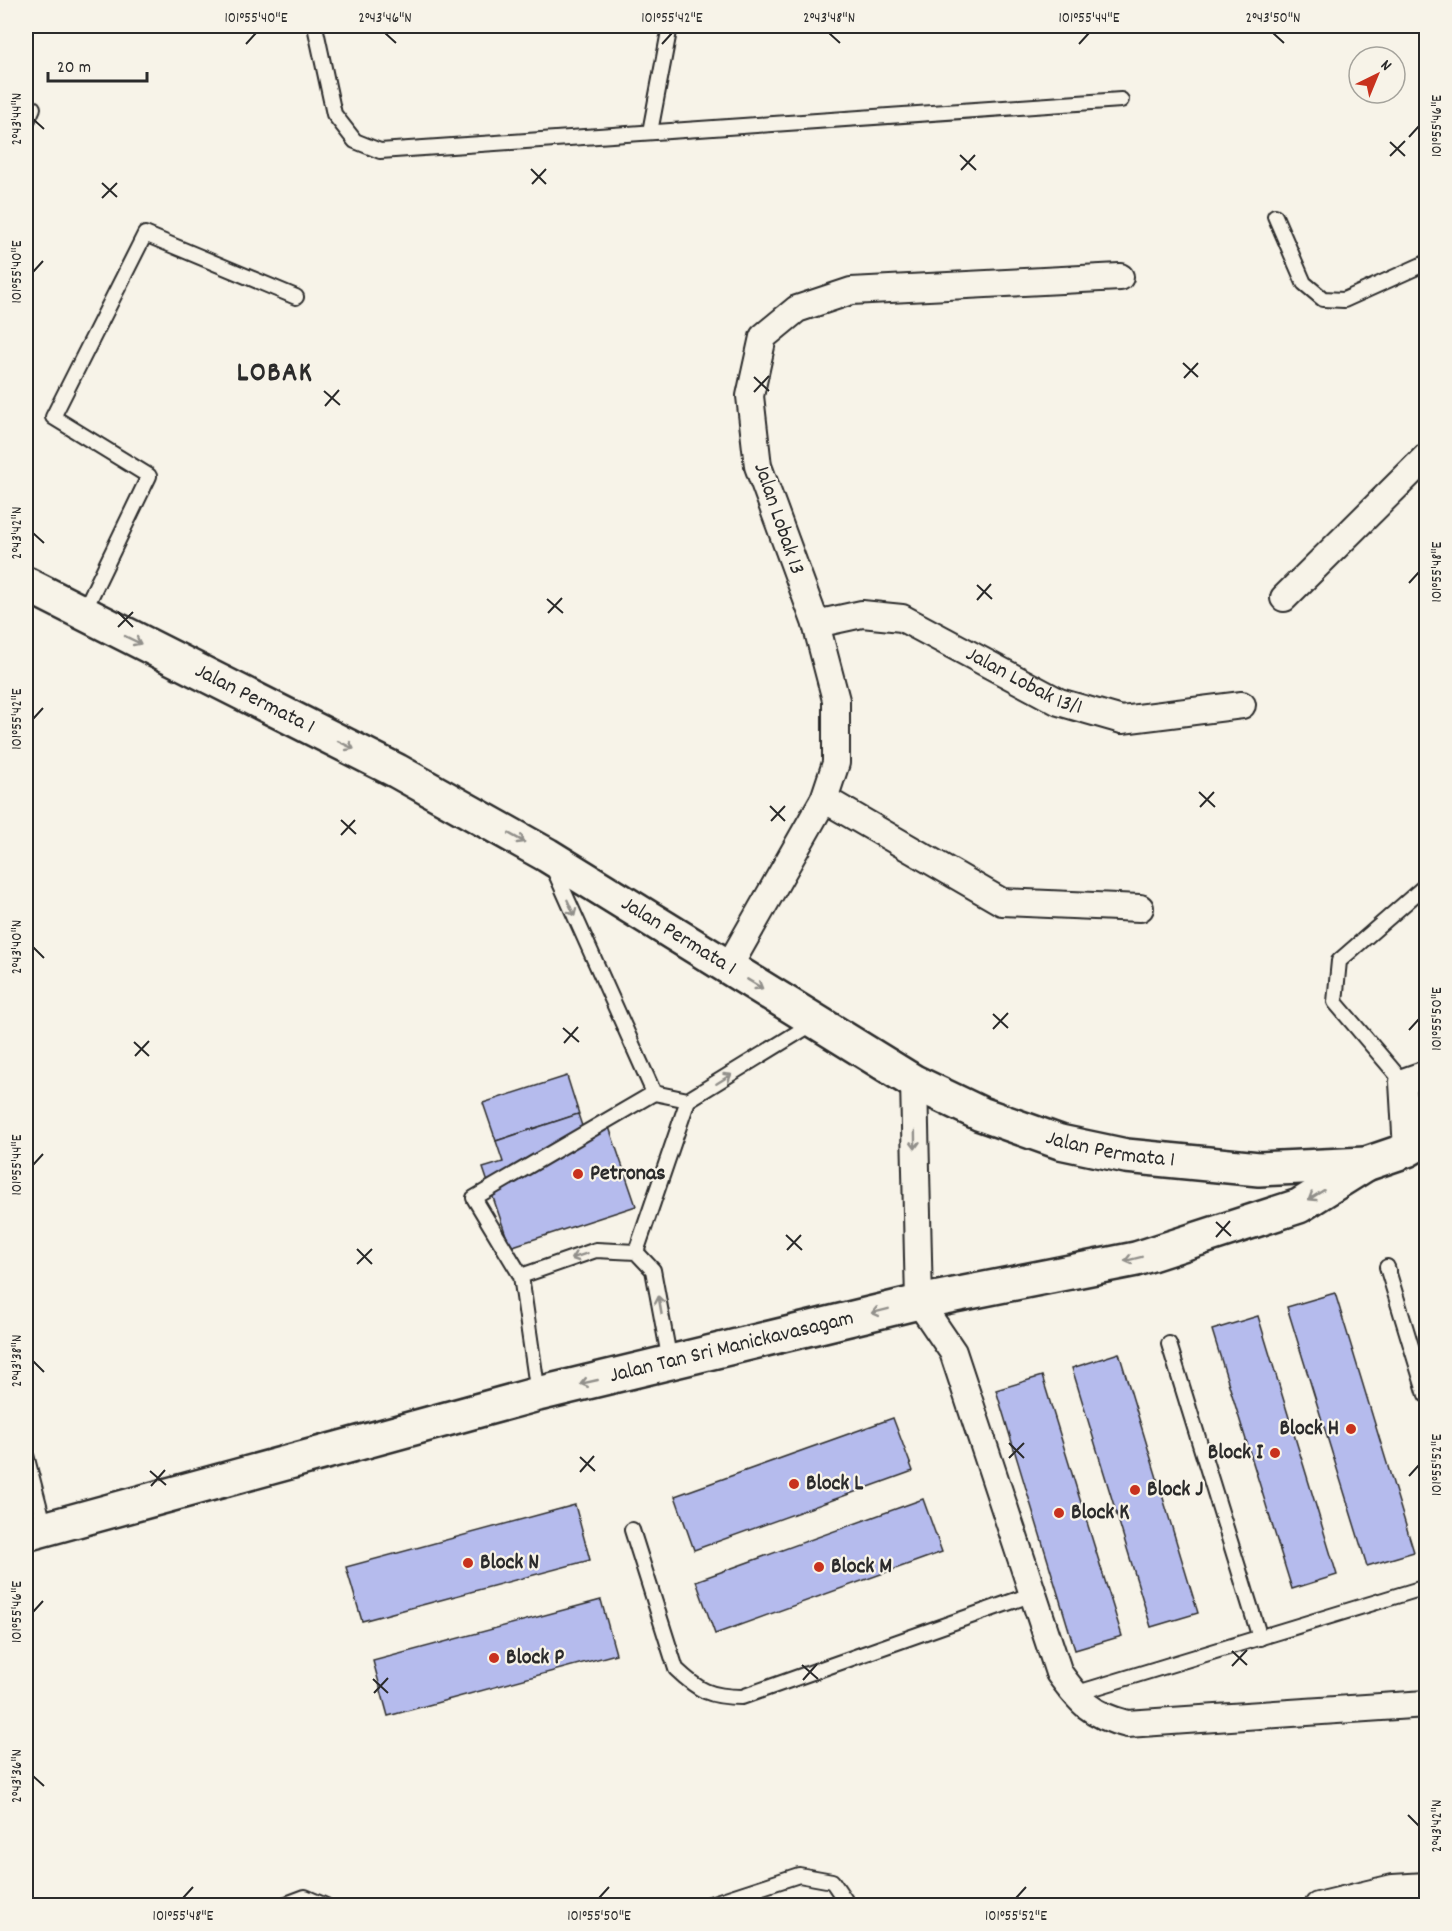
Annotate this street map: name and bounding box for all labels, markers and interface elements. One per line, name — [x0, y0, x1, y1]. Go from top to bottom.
text: 101°55'40"E — [225, 8, 288, 30]
text: 2°43'46"N — [358, 8, 412, 30]
text: 101°55'42"E — [641, 8, 703, 30]
text: 2°43'48"N — [803, 8, 855, 30]
text: 101°55'44"E — [1058, 8, 1120, 30]
text: 2°43'50"N — [1245, 8, 1301, 30]
scale bar — [48, 45, 147, 83]
north arrow — [1347, 45, 1407, 105]
text: N — [1375, 55, 1396, 77]
text: 20 m — [57, 56, 91, 81]
text: 2°43'44"N — [7, 93, 29, 145]
text: 101°55'46"E — [1427, 95, 1449, 157]
text: 101°55'40"E — [7, 240, 29, 303]
district label: LOBAK — [237, 355, 313, 395]
street label: Jalan Lobak 13 — [744, 459, 812, 579]
text: 2°43'42"N — [7, 507, 29, 559]
text: 101°55'48"E — [1427, 541, 1449, 602]
one-way arrow — [124, 635, 142, 647]
street label: Jalan Lobak 13/1 — [960, 639, 1086, 723]
street label: Jalan Permata 1 — [189, 656, 320, 742]
text: 101°55'42"E — [7, 688, 29, 750]
one-way arrow — [336, 740, 354, 752]
one-way arrow — [508, 832, 525, 844]
street label: Jalan Permata 1 — [615, 889, 742, 984]
one-way arrow — [566, 899, 578, 917]
text: 2°43'40"N — [7, 920, 29, 974]
one-way arrow — [746, 979, 763, 991]
text: 101°55'50"E — [1427, 987, 1449, 1051]
one-way arrow — [715, 1072, 732, 1084]
street label: Jalan Permata 1 — [1041, 1123, 1176, 1176]
one-way arrow — [910, 1130, 921, 1150]
text: 101°55'44"E — [7, 1134, 29, 1196]
place label: Petronas — [590, 1159, 665, 1190]
marker: Petronas — [571, 1167, 585, 1181]
one-way arrow — [1308, 1190, 1325, 1202]
one-way arrow — [570, 1252, 589, 1263]
one-way arrow — [1124, 1254, 1143, 1266]
one-way arrow — [654, 1296, 665, 1315]
street label: Jalan Tan Sri Manickavasagam — [606, 1303, 857, 1392]
one-way arrow — [871, 1306, 890, 1318]
text: 2°43'38"N — [7, 1335, 29, 1387]
one-way arrow — [579, 1377, 599, 1388]
place label: Block H — [1279, 1414, 1339, 1445]
marker: Block H — [1344, 1422, 1358, 1436]
text: 101°55'52"E — [1427, 1434, 1449, 1496]
place label: Block I — [1208, 1438, 1263, 1469]
marker: Block I — [1268, 1446, 1282, 1460]
place label: Block L — [806, 1469, 864, 1500]
place label: Block J — [1147, 1475, 1203, 1506]
marker: Block L — [787, 1477, 801, 1491]
marker: Block J — [1128, 1483, 1142, 1497]
place label: Block K — [1071, 1498, 1130, 1529]
marker: Block K — [1052, 1506, 1066, 1520]
place label: Block N — [480, 1548, 539, 1579]
place label: Block M — [831, 1552, 892, 1583]
marker: Block N — [461, 1556, 475, 1570]
marker: Block M — [812, 1560, 826, 1574]
text: 101°55'46"E — [7, 1581, 29, 1643]
place label: Block P — [506, 1643, 564, 1674]
marker: Block P — [487, 1651, 501, 1665]
text: 2°43'36"N — [7, 1749, 29, 1803]
text: 2°43'42"N — [1427, 1800, 1449, 1852]
text: 101°55'48"E — [153, 1906, 214, 1928]
text: 101°55'50"E — [567, 1906, 631, 1928]
text: 101°55'52"E — [985, 1906, 1047, 1928]

